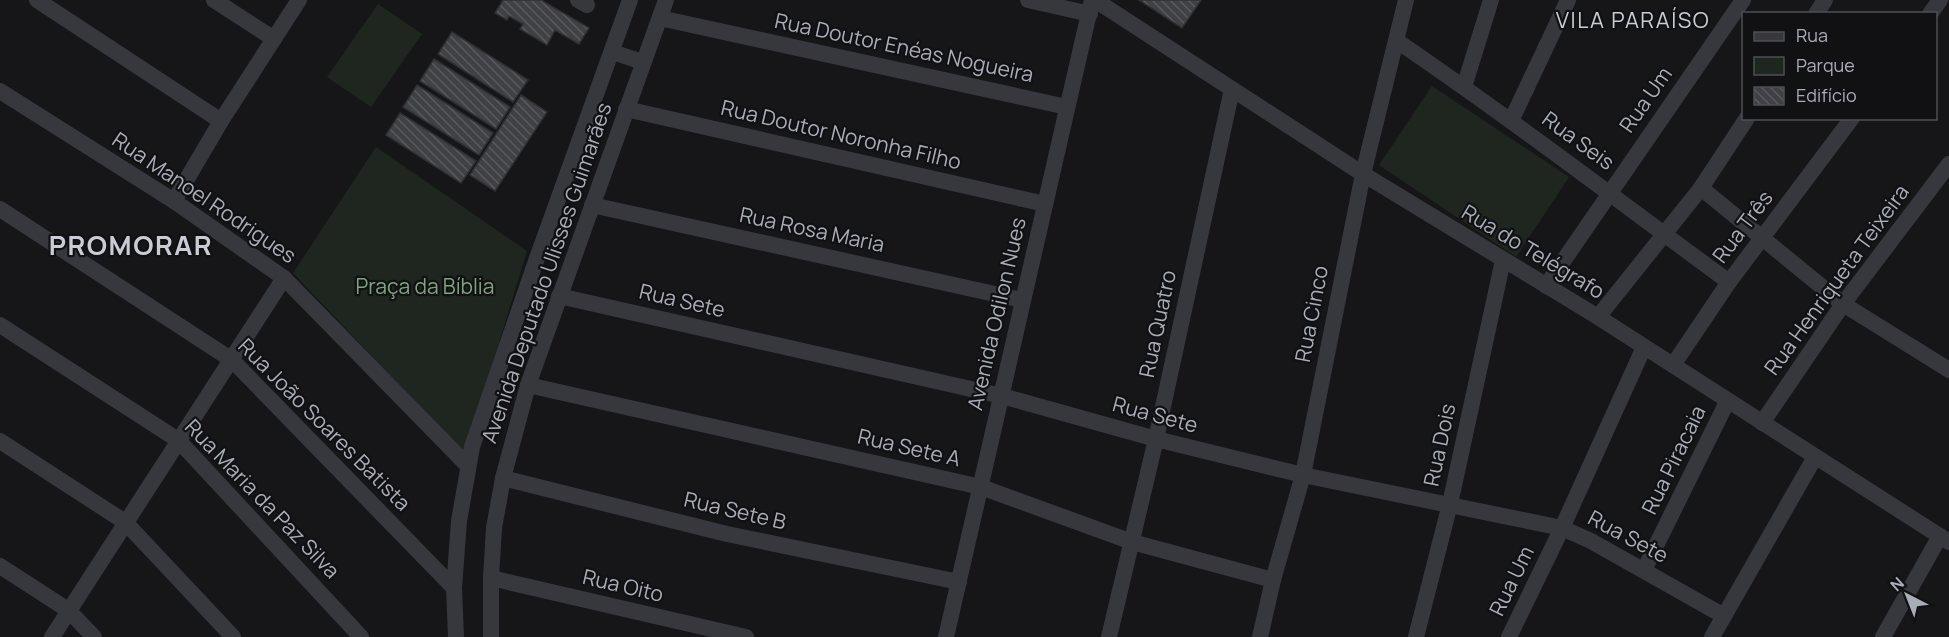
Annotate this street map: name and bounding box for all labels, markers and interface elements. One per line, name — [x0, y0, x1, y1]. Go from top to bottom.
district label: VILA PARAÍSO — [1556, 5, 1710, 35]
street label: Rua Doutor Enéas Nogueira — [772, 6, 1036, 88]
legend — [1742, 12, 1937, 120]
text: Rua — [1796, 23, 1828, 47]
text: Parque — [1796, 53, 1855, 77]
street label: Rua Um — [1612, 61, 1678, 138]
text: Edifício — [1796, 83, 1857, 107]
street label: Rua Doutor Noronha Filho — [719, 93, 964, 175]
street label: Avenida Deputado Ulisses Guimarães — [474, 99, 618, 447]
street label: Rua Seis — [1537, 105, 1620, 176]
street label: Rua Manoel Rodrigues — [107, 125, 302, 269]
street label: Rua Henriqueta Teixeira — [1758, 179, 1915, 380]
street label: Rua Três — [1706, 184, 1779, 268]
street label: Rua do Telégrafo — [1457, 198, 1610, 305]
street label: Rua Rosa Maria — [737, 200, 887, 258]
street label: Avenida Odilon Nues — [960, 215, 1032, 413]
district label: PROMORAR — [49, 226, 213, 263]
street label: Rua Cinco — [1288, 263, 1334, 364]
street label: Rua Quatro — [1132, 268, 1182, 380]
park label: Praça da Bíblia — [356, 272, 494, 300]
street label: Rua Sete — [637, 277, 728, 323]
street label: Rua João Soares Batista — [232, 332, 417, 517]
street label: Rua Sete — [1110, 389, 1201, 439]
street label: Rua Piracaia — [1635, 400, 1712, 519]
street label: Rua Dois — [1417, 401, 1461, 489]
street label: Rua Maria da Paz Silva — [179, 413, 346, 584]
street label: Rua Sete A — [855, 422, 963, 472]
street label: Rua Sete B — [681, 485, 789, 535]
street label: Rua Sete — [1583, 503, 1673, 569]
street label: Rua Um — [1482, 541, 1540, 620]
street label: Rua Oito — [580, 562, 666, 608]
north arrow — [1877, 565, 1937, 625]
text: N — [1885, 572, 1909, 596]

